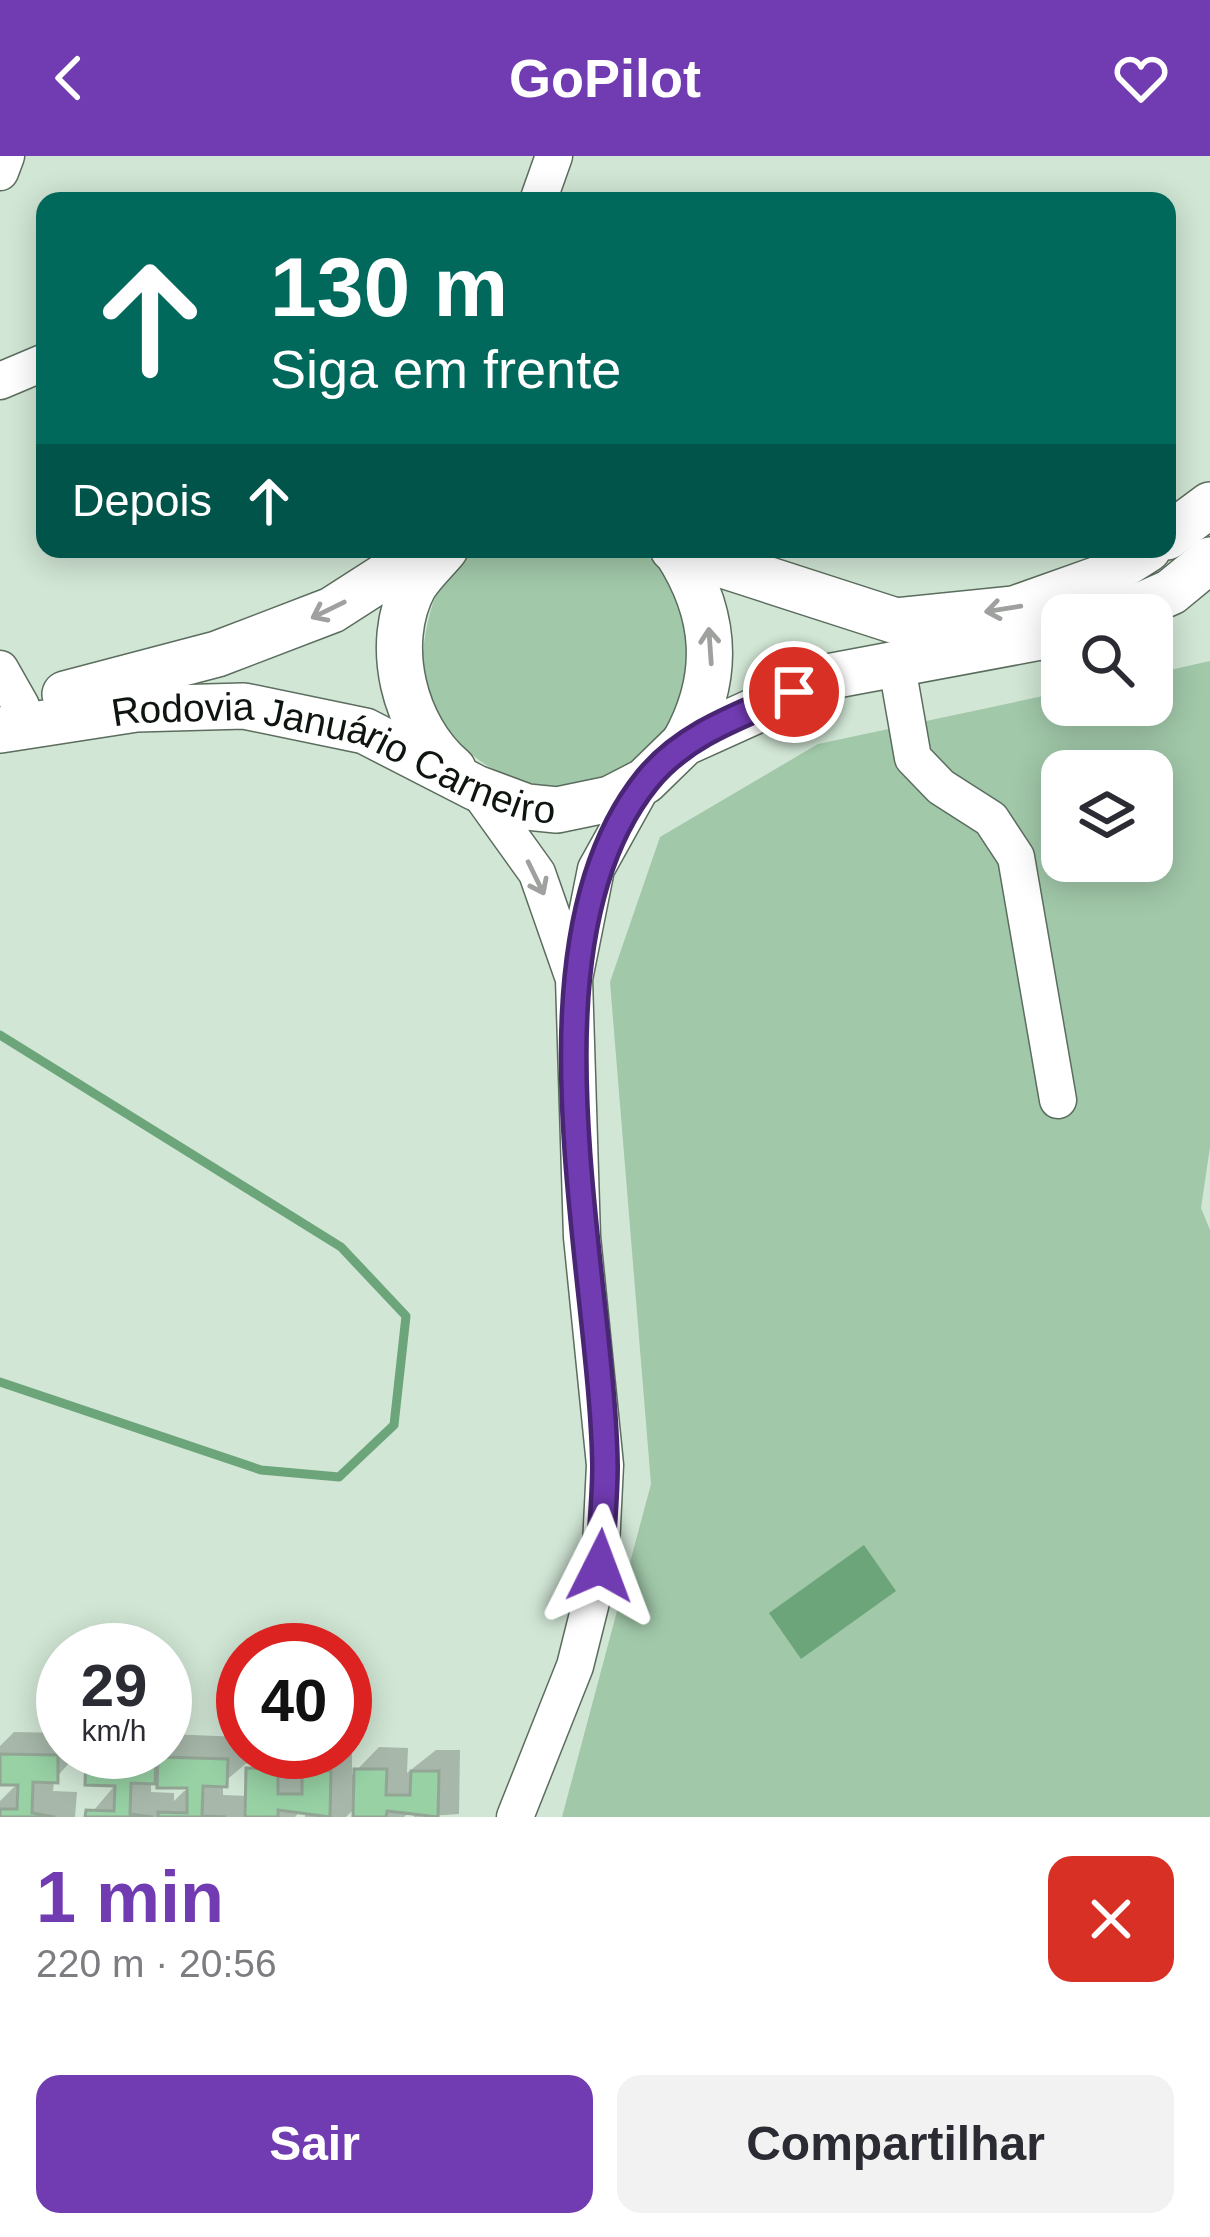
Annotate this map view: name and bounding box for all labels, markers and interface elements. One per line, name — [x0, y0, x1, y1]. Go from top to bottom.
icon: back — [36, 45, 102, 111]
icon: heart — [1108, 45, 1174, 111]
text: GoPilot — [509, 48, 701, 108]
icon: ahead — [72, 240, 228, 396]
text: 130 m — [270, 240, 508, 334]
text: Siga em frente — [270, 339, 621, 399]
icon: ahead — [236, 468, 302, 534]
text: Depois — [72, 475, 212, 526]
map controls — [1041, 594, 1173, 882]
button: search — [1041, 594, 1173, 726]
one-way arrow — [984, 598, 1023, 621]
one-way arrow — [310, 600, 346, 622]
one-way arrow — [698, 627, 721, 666]
pin — [743, 641, 845, 743]
icon: arrive — [761, 659, 827, 725]
street label: Rodovia Januário Carneiro — [108, 685, 558, 832]
button: layers — [1041, 750, 1173, 882]
one-way arrow — [526, 859, 548, 895]
position arrow — [537, 1503, 663, 1629]
speed limit sign: 40 — [216, 1623, 372, 1779]
text: 29 — [81, 1652, 147, 1719]
text: km/h — [81, 1714, 147, 1747]
button: close — [1048, 1856, 1174, 1982]
text: 1 min — [36, 1857, 224, 1937]
text: 220 m · 20:56 — [36, 1942, 277, 1985]
button: Sair — [36, 2075, 593, 2213]
button: Compartilhar — [617, 2075, 1174, 2213]

